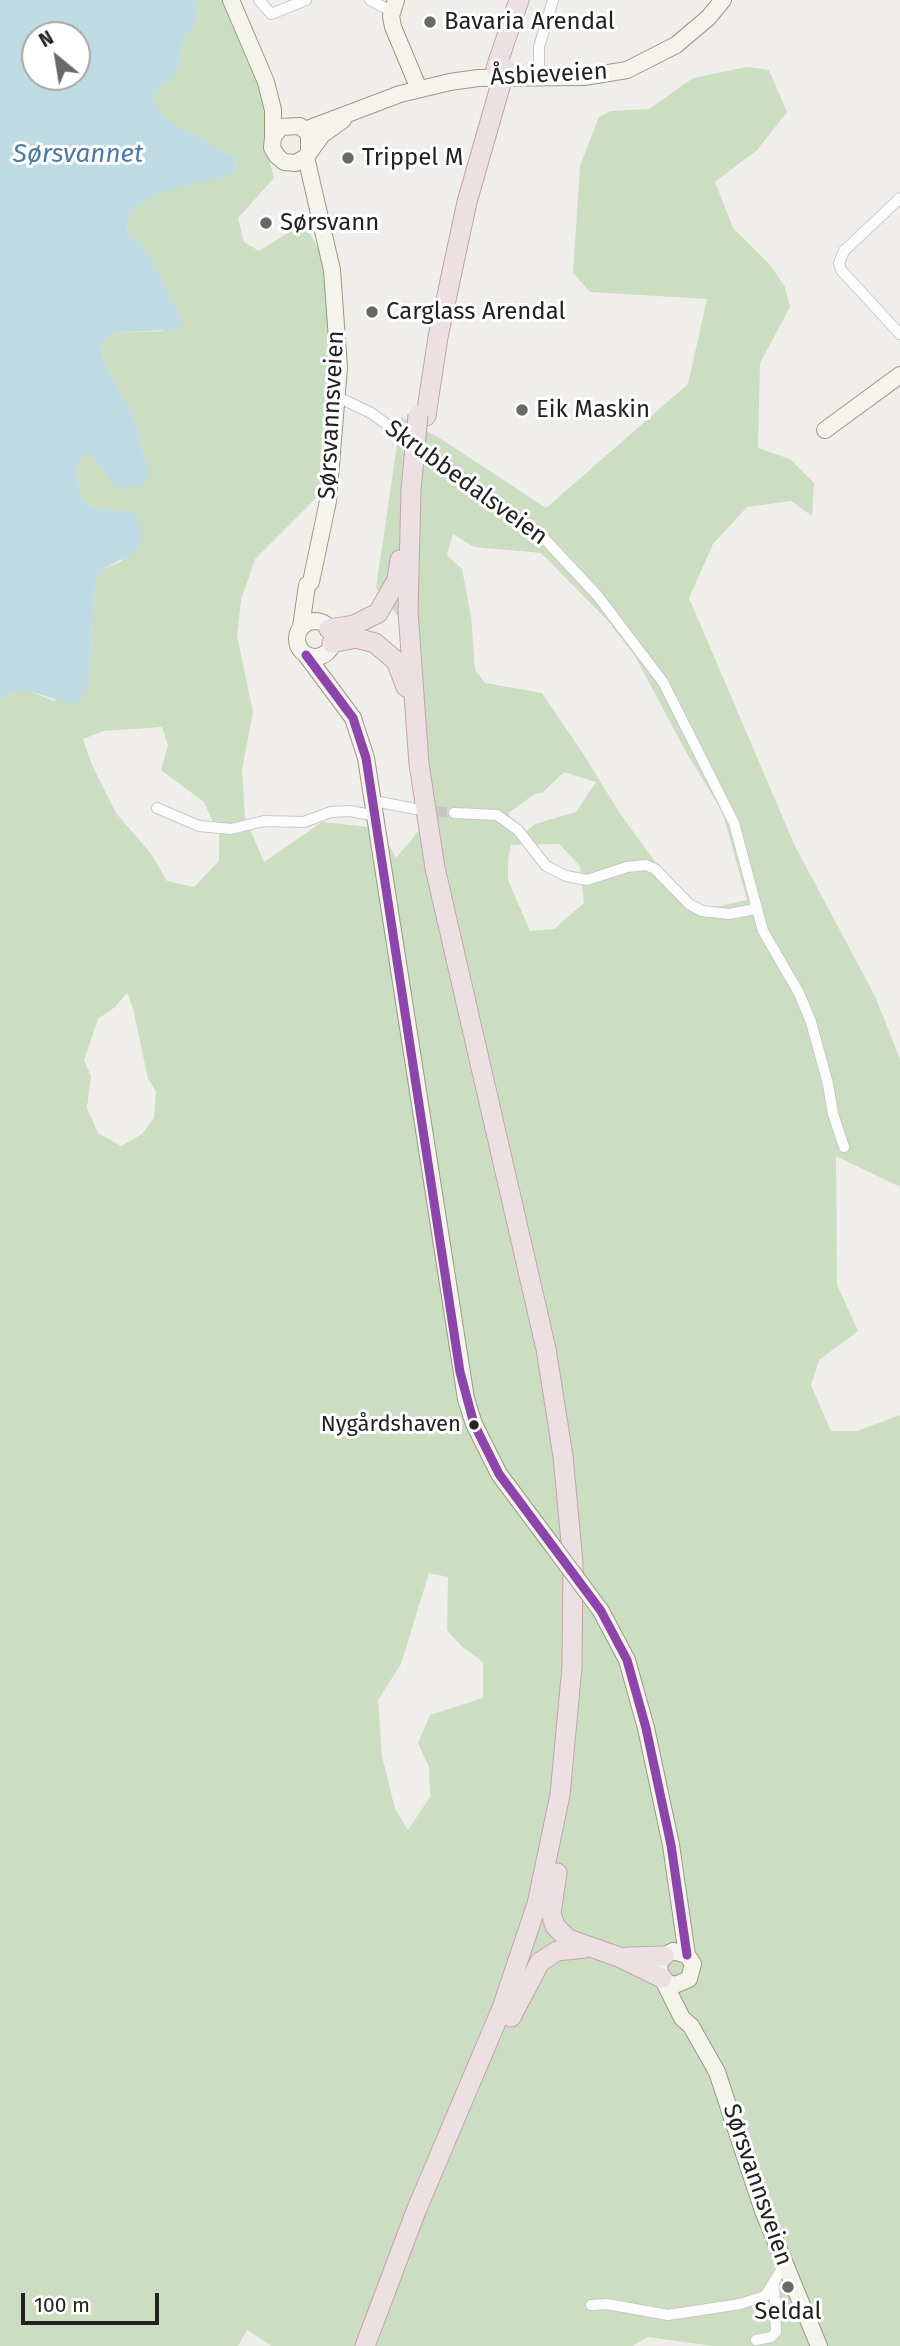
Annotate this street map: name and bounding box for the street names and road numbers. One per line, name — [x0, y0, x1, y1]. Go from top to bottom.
street label: Åsbieveien — [489, 58, 609, 92]
street label: Sørsvannsveien — [313, 330, 351, 500]
street label: Skrubbedalsveien — [379, 414, 553, 552]
street label: Sørsvannsveien — [716, 2100, 798, 2270]

